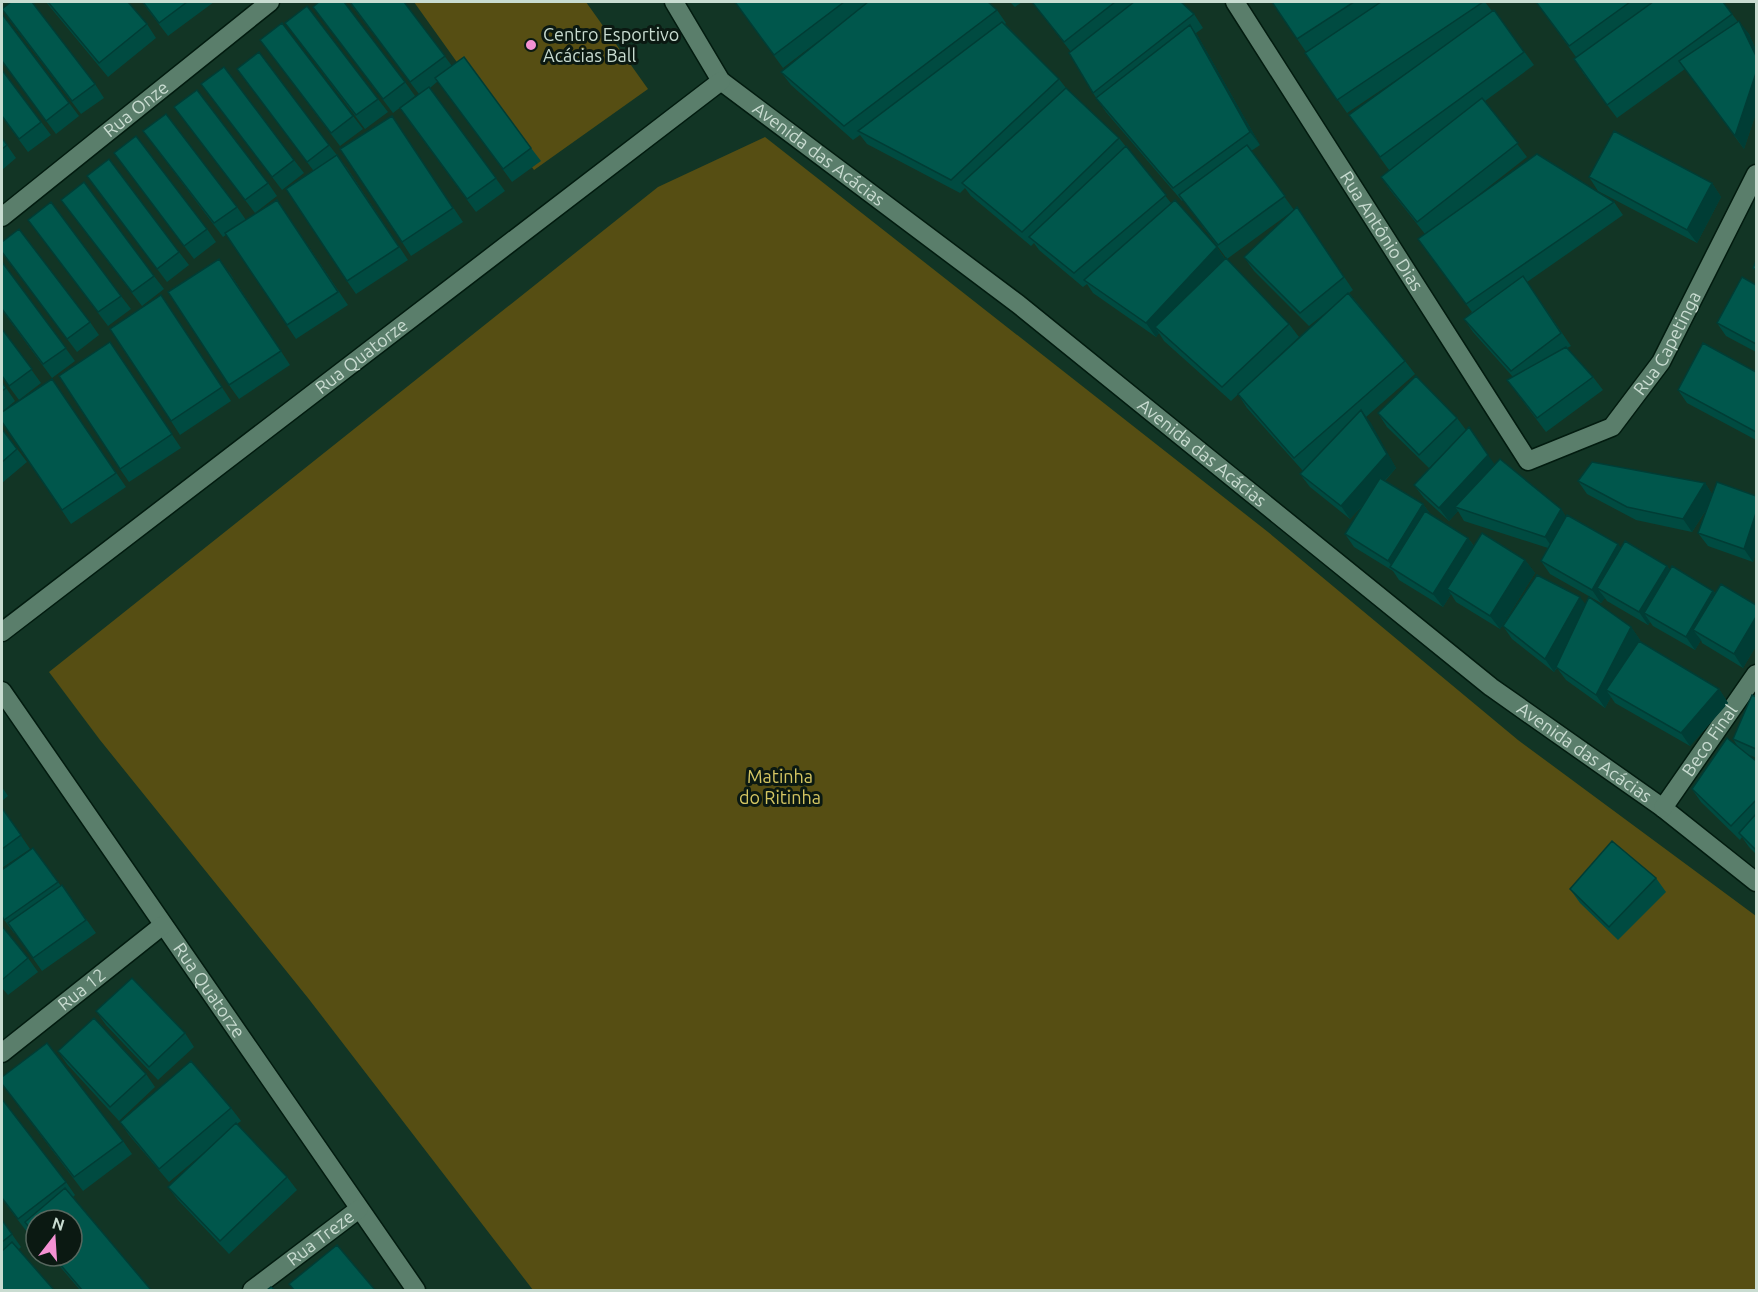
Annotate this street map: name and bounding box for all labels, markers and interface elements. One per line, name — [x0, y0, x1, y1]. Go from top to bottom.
place label: Centro Esportivo Acácias Ball — [543, 24, 679, 65]
marker: Centro Esportivo Acácias Ball — [524, 38, 538, 52]
street label: Rua Onze — [99, 77, 172, 141]
street label: Avenida das Acácias — [749, 98, 889, 210]
street label: Rua Antônio Dias — [1337, 167, 1428, 294]
street label: Rua Capetinga — [1629, 287, 1704, 399]
street label: Rua Quatorze — [311, 314, 411, 397]
street label: Avenida das Acácias — [1134, 394, 1271, 510]
street label: Avenida das Acácias — [1514, 698, 1656, 806]
street label: Beco Final — [1677, 700, 1741, 780]
park label: Matinha do Ritinha — [739, 766, 821, 807]
street label: Rua Quatorze — [170, 939, 250, 1041]
street label: Rua 12 — [53, 964, 109, 1014]
street label: Rua Treze — [282, 1205, 358, 1269]
north arrow — [24, 1208, 84, 1268]
text: N — [50, 1213, 67, 1234]

